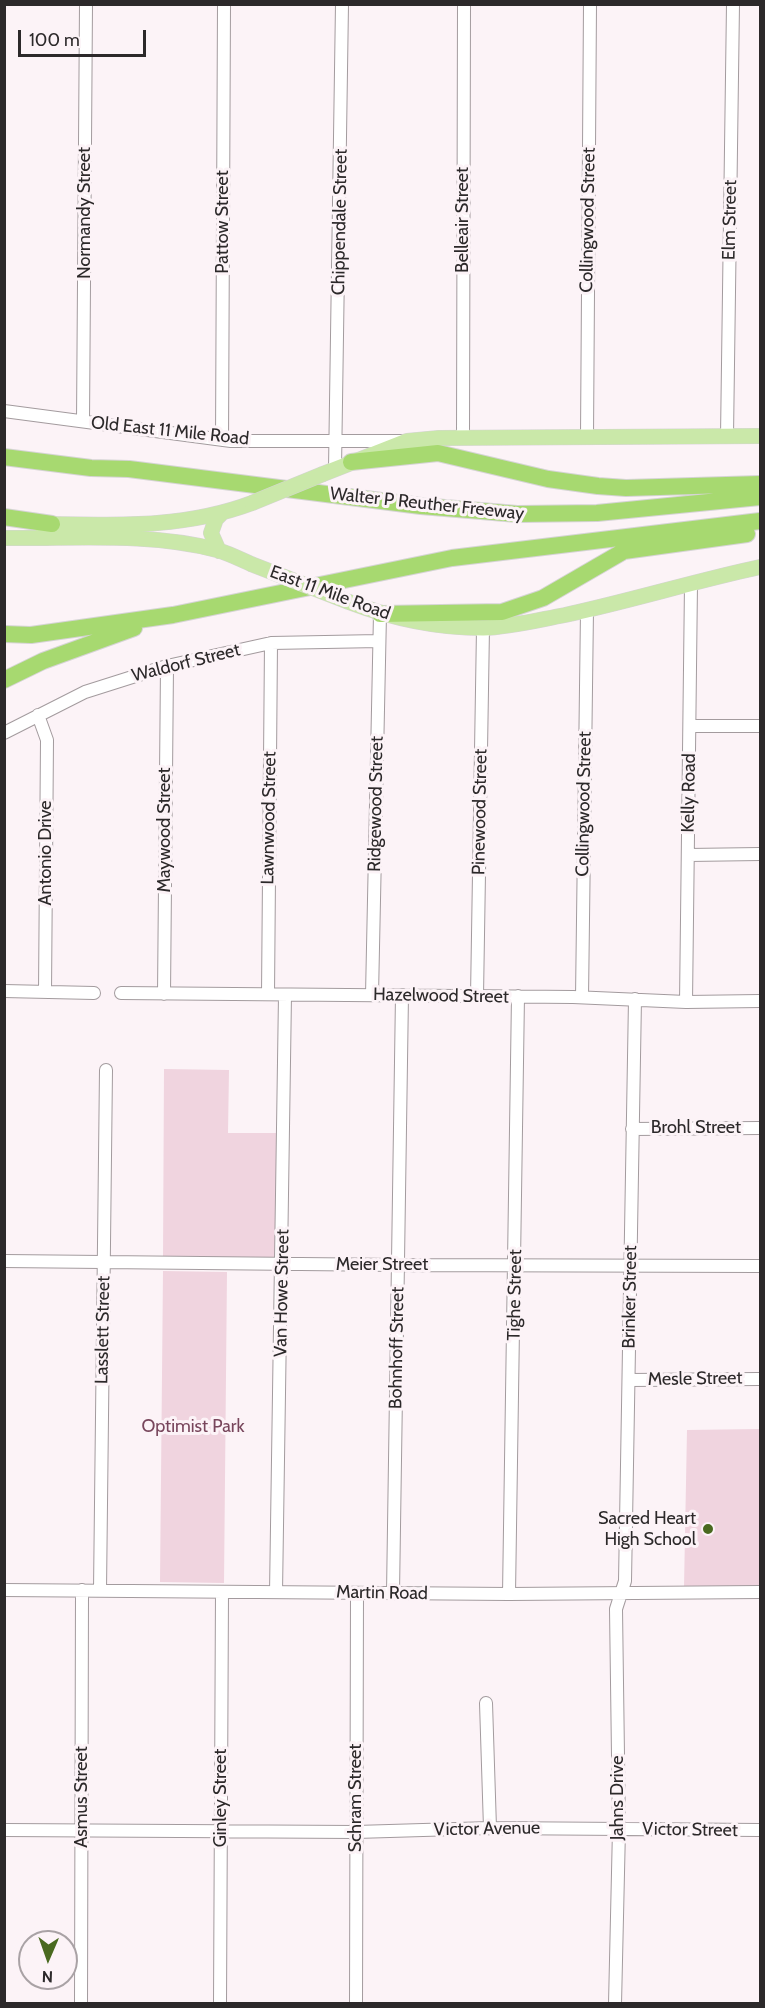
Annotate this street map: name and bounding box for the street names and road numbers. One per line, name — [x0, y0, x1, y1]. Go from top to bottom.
street label: Normandy Street — [74, 147, 96, 279]
street label: Collingwood Street — [576, 147, 600, 293]
street label: Chippendale Street — [328, 149, 352, 295]
street label: Belleair Street — [452, 167, 474, 273]
street label: Pattow Street — [212, 170, 234, 274]
street label: Elm Street — [719, 180, 741, 260]
street label: Old East 11 Mile Road — [90, 412, 250, 450]
street label: Walter P Reuther Freeway — [329, 483, 525, 525]
street label: East 11 Mile Road — [267, 561, 393, 625]
street label: Waldorf Street — [130, 639, 242, 687]
street label: Collingwood Street — [572, 731, 596, 877]
street label: Ridgewood Street — [364, 736, 388, 872]
street label: Pinewood Street — [468, 749, 492, 875]
street label: Lawnwood Street — [257, 751, 281, 885]
street label: Kelly Road — [678, 753, 700, 833]
street label: Maywood Street — [154, 768, 176, 892]
street label: Antonio Drive — [35, 800, 57, 906]
street label: Hazelwood Street — [373, 984, 509, 1008]
street label: Brohl Street — [651, 1117, 741, 1139]
street label: Van Howe Street — [270, 1229, 294, 1357]
street label: Brinker Street — [618, 1245, 642, 1349]
street label: Tighe Street — [503, 1249, 527, 1341]
street label: Meier Street — [336, 1254, 428, 1276]
street label: Lasslett Street — [91, 1276, 115, 1384]
street label: Bohnhoff Street — [385, 1287, 409, 1409]
street label: Mesle Street — [647, 1367, 743, 1391]
street label: Martin Road — [336, 1581, 428, 1605]
street label: Schram Street — [345, 1744, 367, 1852]
street label: Asmus Street — [71, 1746, 93, 1848]
street label: Ginley Street — [210, 1749, 232, 1847]
street label: Jahns Drive — [607, 1756, 629, 1840]
street label: Victor Avenue — [434, 1817, 540, 1841]
street label: Victor Street — [642, 1818, 738, 1842]

